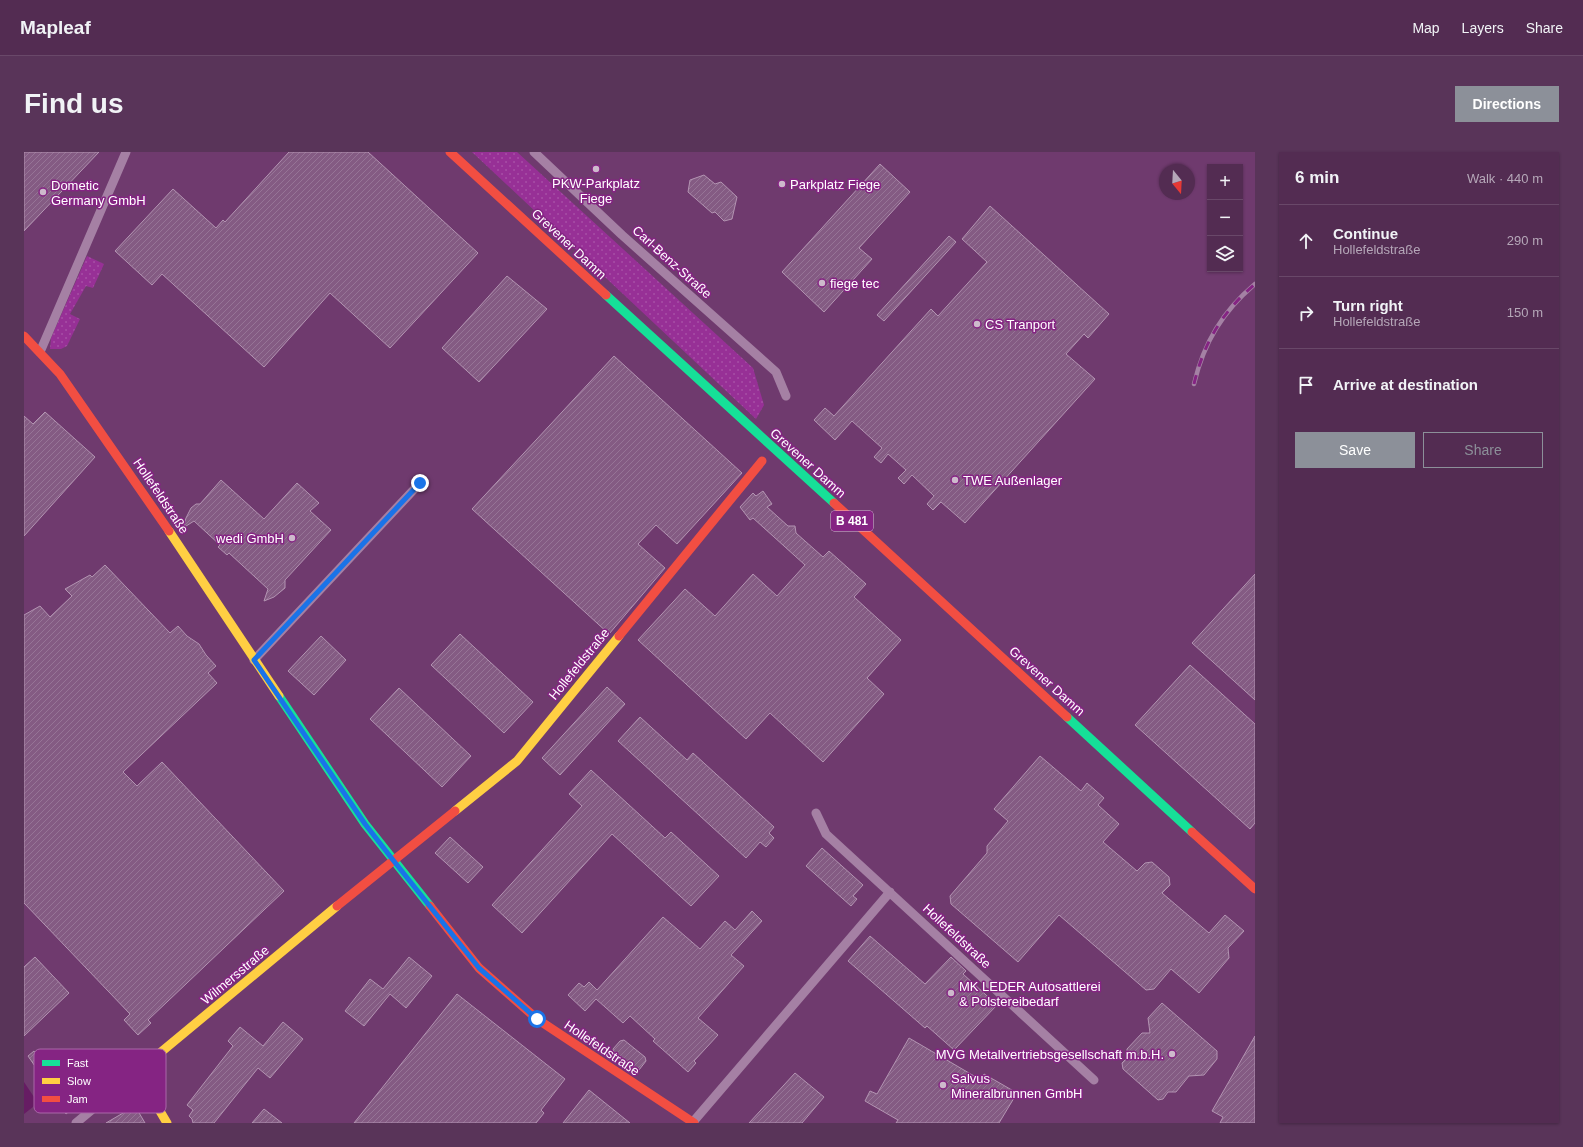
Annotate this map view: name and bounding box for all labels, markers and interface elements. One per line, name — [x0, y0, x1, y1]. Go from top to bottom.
text: Mapleaf — [20, 17, 91, 38]
text: Map — [1412, 20, 1440, 36]
text: Layers — [1462, 20, 1504, 36]
text: Share — [1526, 20, 1563, 36]
button: Directions — [1455, 86, 1559, 122]
text: Find us — [24, 88, 124, 119]
marker: PKW-Parkplatz Fiege — [591, 164, 601, 174]
north arrow — [1159, 164, 1195, 200]
map controls — [1207, 164, 1243, 272]
button: + — [1207, 164, 1243, 200]
text: 6 min — [1295, 168, 1339, 187]
text: Walk · 440 m — [1467, 171, 1543, 186]
place label: PKW-Parkplatz Fiege — [552, 176, 640, 206]
place label: Parkplatz Fiege — [790, 177, 880, 192]
place label: Dometic Germany GmbH — [51, 178, 146, 208]
marker: Parkplatz Fiege — [777, 179, 787, 189]
marker: Dometic Germany GmbH — [38, 187, 48, 197]
button: − — [1207, 200, 1243, 236]
street label: Grevener Damm — [529, 206, 609, 282]
street label: Carl-Benz-Straße — [629, 223, 715, 301]
text: Continue — [1333, 225, 1398, 242]
icon: ahead — [1295, 230, 1317, 252]
text: 290 m — [1507, 233, 1543, 248]
button: layers — [1207, 236, 1243, 272]
text: Hollefeldstraße — [1333, 242, 1420, 257]
place label: fiege tec — [830, 276, 880, 291]
marker: fiege tec — [817, 278, 827, 288]
text: Turn right — [1333, 297, 1403, 314]
icon: right — [1295, 302, 1317, 324]
text: 150 m — [1507, 305, 1543, 320]
text: Hollefeldstraße — [1333, 314, 1420, 329]
place label: CS Tranport — [985, 317, 1055, 332]
marker: CS Tranport — [972, 319, 982, 329]
icon: arrive — [1295, 374, 1317, 396]
text: Arrive at destination — [1333, 376, 1478, 393]
street label: Grevener Damm — [767, 425, 849, 501]
button: Save — [1295, 432, 1415, 468]
button: Share — [1423, 432, 1543, 468]
street label: Hollefeldstraße — [130, 456, 192, 536]
place label: TWE Außenlager — [963, 473, 1063, 488]
route end — [411, 474, 429, 492]
marker: TWE Außenlager — [950, 475, 960, 485]
road number: B 481 — [831, 511, 873, 531]
place label: wedi GmbH — [215, 531, 284, 546]
marker: wedi GmbH — [287, 533, 297, 543]
street label: Hollefeldstraße — [546, 625, 612, 703]
street label: Grevener Damm — [1006, 643, 1088, 719]
street label: Hollefeldstraße — [920, 901, 994, 971]
street label: Wilmersstraße — [198, 942, 272, 1008]
place label: MK LEDER Autosattlerei & Polstereibedarf — [959, 979, 1101, 1009]
marker: MK LEDER Autosattlerei & Polstereibedarf — [946, 988, 956, 998]
route start — [528, 1010, 546, 1028]
street label: Hollefeldstraße — [562, 1017, 642, 1079]
place label: MVG Metallvertriebsgesellschaft m.b.H. — [936, 1047, 1164, 1062]
legend — [34, 1049, 166, 1113]
marker: MVG Metallvertriebsgesellschaft m.b.H. — [1167, 1049, 1177, 1059]
text: Fast — [67, 1057, 88, 1069]
place label: Salvus Mineralbrunnen GmbH — [951, 1071, 1083, 1101]
text: Slow — [67, 1075, 91, 1087]
marker: Salvus Mineralbrunnen GmbH — [938, 1080, 948, 1090]
text: Jam — [67, 1093, 88, 1105]

